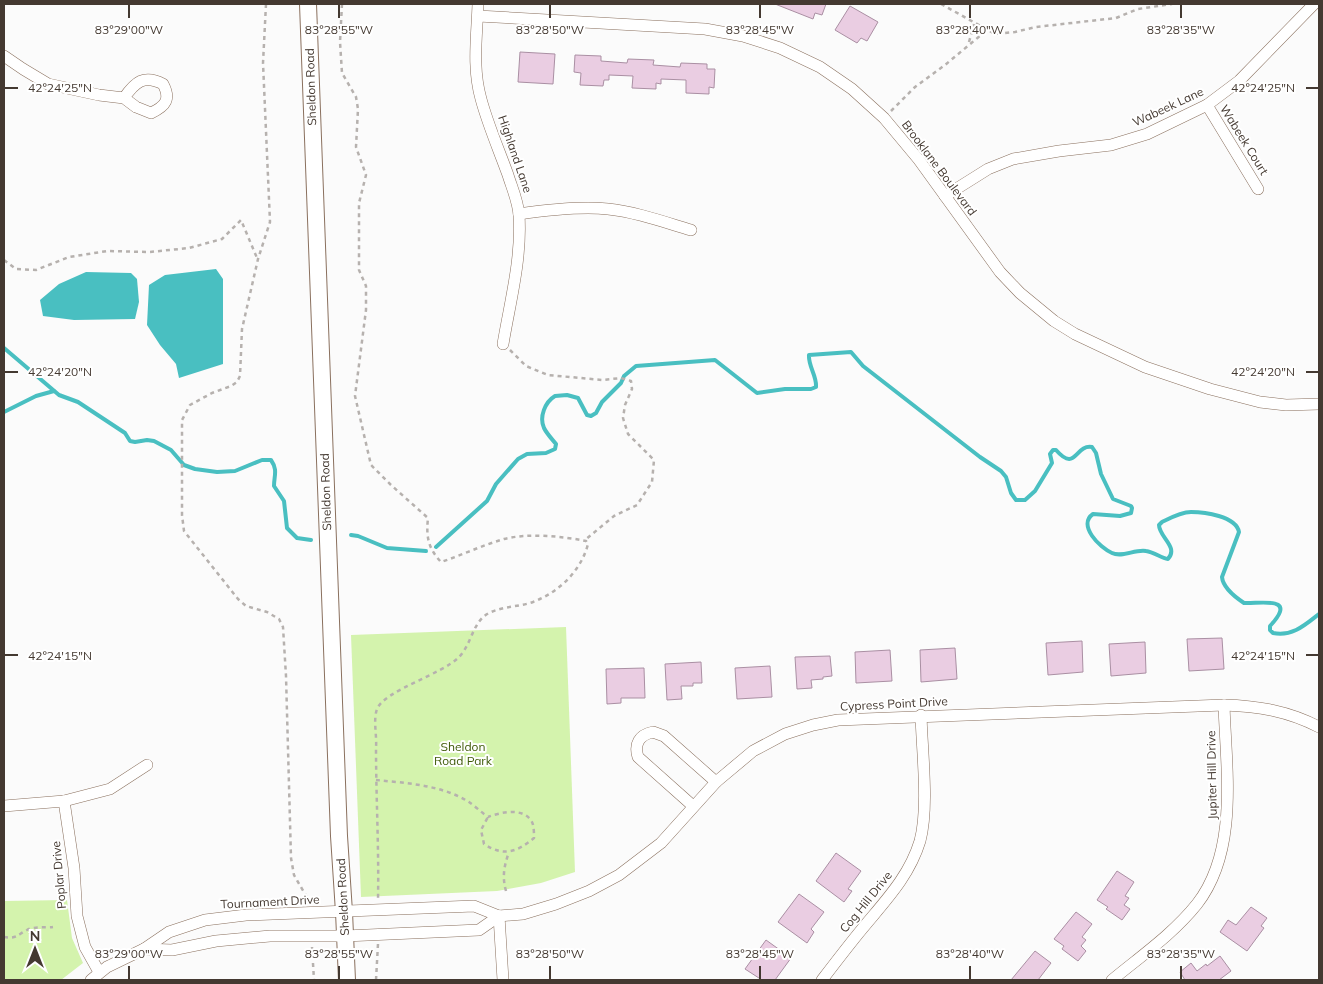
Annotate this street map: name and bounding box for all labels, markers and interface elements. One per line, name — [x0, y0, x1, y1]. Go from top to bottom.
text: 83°29'00"W — [95, 22, 163, 37]
text: 83°28'55"W — [305, 22, 373, 37]
text: 83°28'50"W — [516, 22, 584, 37]
text: 83°28'45"W — [726, 22, 794, 37]
text: 83°28'40"W — [936, 22, 1004, 37]
text: 83°28'35"W — [1147, 22, 1215, 37]
street label: Sheldon Road — [302, 48, 319, 126]
text: 42°24'25"N — [28, 80, 92, 95]
text: 42°24'25"N — [1231, 80, 1295, 95]
street label: Wabeek Lane — [1130, 84, 1206, 130]
street label: Wabeek Court — [1217, 102, 1272, 178]
street label: Highland Lane — [495, 113, 536, 195]
street label: Brooklane Boulevard — [899, 117, 980, 218]
text: 42°24'20"N — [28, 364, 92, 379]
text: 42°24'20"N — [1231, 364, 1295, 379]
street label: Sheldon Road — [317, 453, 334, 531]
text: 42°24'15"N — [28, 648, 92, 663]
text: 42°24'15"N — [1231, 648, 1295, 663]
street label: Cypress Point Drive — [840, 693, 948, 714]
street label: Jupiter Hill Drive — [1203, 730, 1220, 820]
park label: Sheldon Road Park — [434, 739, 493, 768]
street label: Poplar Drive — [48, 840, 69, 910]
street label: Sheldon Road — [333, 858, 352, 936]
street label: Cog Hill Drive — [836, 868, 895, 936]
street label: Tournament Drive — [220, 891, 320, 912]
north arrow — [10, 924, 60, 974]
text: N — [30, 927, 40, 945]
text: 83°29'00"W — [95, 946, 163, 961]
text: 83°28'55"W — [305, 946, 373, 961]
text: 83°28'50"W — [516, 946, 584, 961]
text: 83°28'45"W — [726, 946, 794, 961]
text: 83°28'40"W — [936, 946, 1004, 961]
text: 83°28'35"W — [1147, 946, 1215, 961]

